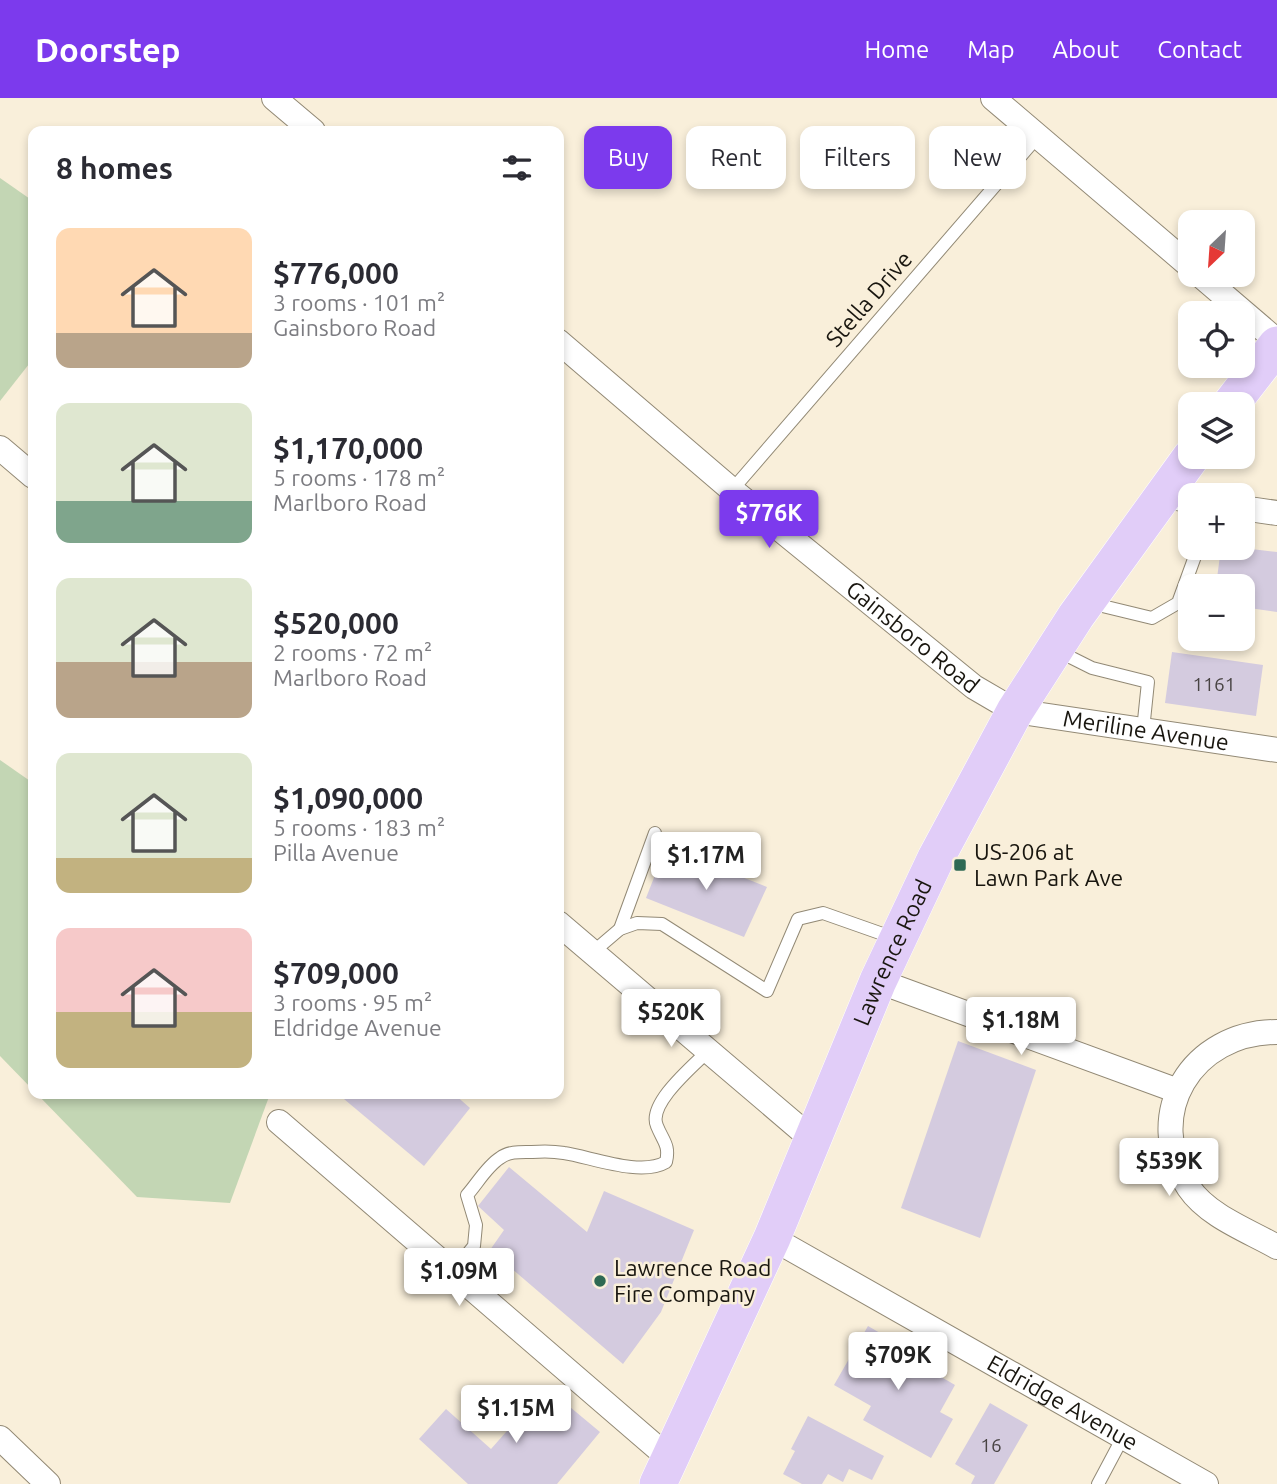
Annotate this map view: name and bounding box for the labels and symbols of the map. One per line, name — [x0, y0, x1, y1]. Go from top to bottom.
north arrow — [1178, 210, 1255, 287]
street label: Stella Drive — [821, 246, 917, 351]
pin: $776K — [720, 490, 818, 550]
street label: Gainsboro Road — [842, 575, 984, 698]
house number: 1161 — [1193, 673, 1235, 695]
street label: Meriline Avenue — [1061, 705, 1231, 755]
pin: $1.17M — [649, 832, 763, 892]
place label: US-206 at Lawn Park Ave — [974, 839, 1123, 890]
marker: US-206 at Lawn Park Ave — [952, 857, 968, 873]
street label: Lawrence Road — [848, 875, 936, 1029]
pin: $520K — [622, 990, 720, 1049]
pin: $1.18M — [964, 998, 1078, 1057]
pin: $539K — [1120, 1138, 1218, 1198]
pin: $1.09M — [402, 1248, 516, 1308]
place label: Lawrence Road Fire Company — [614, 1255, 772, 1306]
marker: Lawrence Road Fire Company — [592, 1273, 608, 1289]
pin: $709K — [849, 1332, 947, 1392]
street label: Eldridge Avenue — [983, 1350, 1142, 1455]
pin: $1.15M — [459, 1386, 573, 1445]
house number: 16 — [980, 1434, 1002, 1456]

